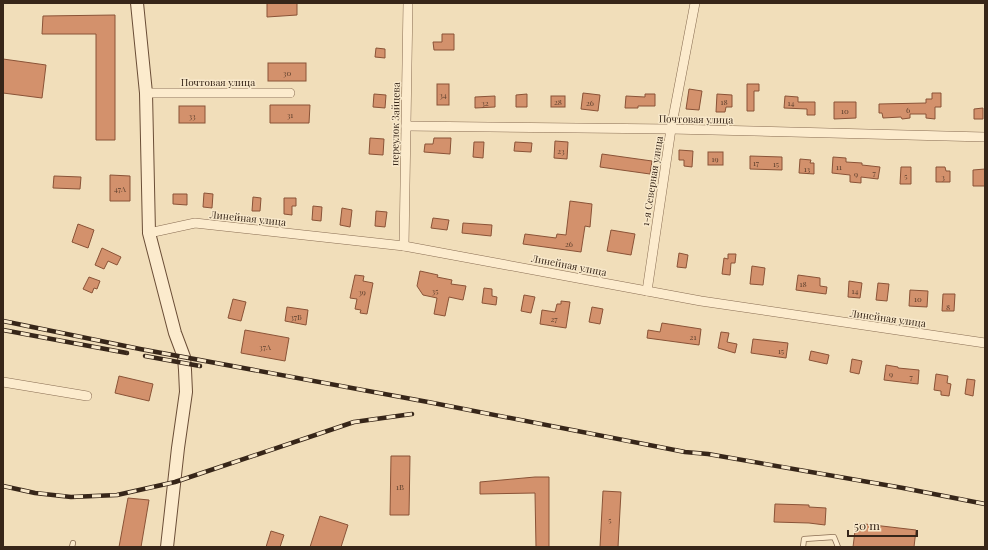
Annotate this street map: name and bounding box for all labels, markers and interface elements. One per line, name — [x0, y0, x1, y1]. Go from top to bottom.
house number: 30 — [283, 67, 291, 78]
street label: Почтовая улица — [181, 75, 255, 89]
street label: переулок Зайцева — [387, 82, 403, 166]
house number: 34 — [439, 89, 447, 100]
house number: 28 — [554, 96, 562, 107]
house number: 18 — [720, 96, 728, 107]
house number: 32 — [481, 97, 489, 108]
house number: 26 — [586, 97, 594, 108]
house number: 14 — [788, 97, 794, 108]
house number: 6 — [906, 104, 910, 115]
house number: 10 — [841, 105, 849, 116]
house number: 31 — [287, 109, 293, 120]
house number: 33 — [188, 110, 196, 121]
street label: Почтовая улица — [659, 111, 733, 127]
street label: 1-я Северная улица — [638, 135, 666, 227]
house number: 23 — [557, 145, 565, 156]
house number: 19 — [711, 153, 719, 164]
house number: 17 — [753, 157, 760, 168]
house number: 15 — [773, 158, 779, 169]
house number: 11 — [836, 161, 842, 172]
house number: 13 — [804, 163, 811, 174]
house number: 7 — [872, 167, 876, 178]
house number: 9 — [854, 168, 858, 179]
house number: 5 — [904, 170, 908, 181]
house number: 3 — [941, 171, 945, 182]
house number: 47А — [114, 183, 127, 194]
street label: Линейная улица — [208, 207, 287, 229]
house number: 26 — [565, 238, 573, 249]
street label: Линейная улица — [529, 251, 608, 279]
house number: 18 — [799, 278, 807, 289]
house number: 35 — [432, 285, 438, 296]
house number: 14 — [852, 285, 858, 296]
house number: 39 — [358, 286, 366, 297]
house number: 10 — [914, 293, 922, 304]
house number: 8 — [946, 301, 950, 312]
street label: Линейная улица — [848, 306, 927, 330]
house number: 37Б — [290, 311, 302, 322]
house number: 27 — [550, 313, 558, 324]
house number: 21 — [690, 331, 696, 342]
house number: 37А — [259, 341, 272, 352]
house number: 15 — [778, 345, 784, 356]
house number: 9 — [889, 368, 893, 379]
house number: 7 — [909, 371, 913, 382]
house number: 1В — [396, 481, 404, 492]
scale bar — [848, 512, 917, 538]
house number: 5 — [608, 514, 612, 525]
text: 50 m — [854, 517, 880, 533]

